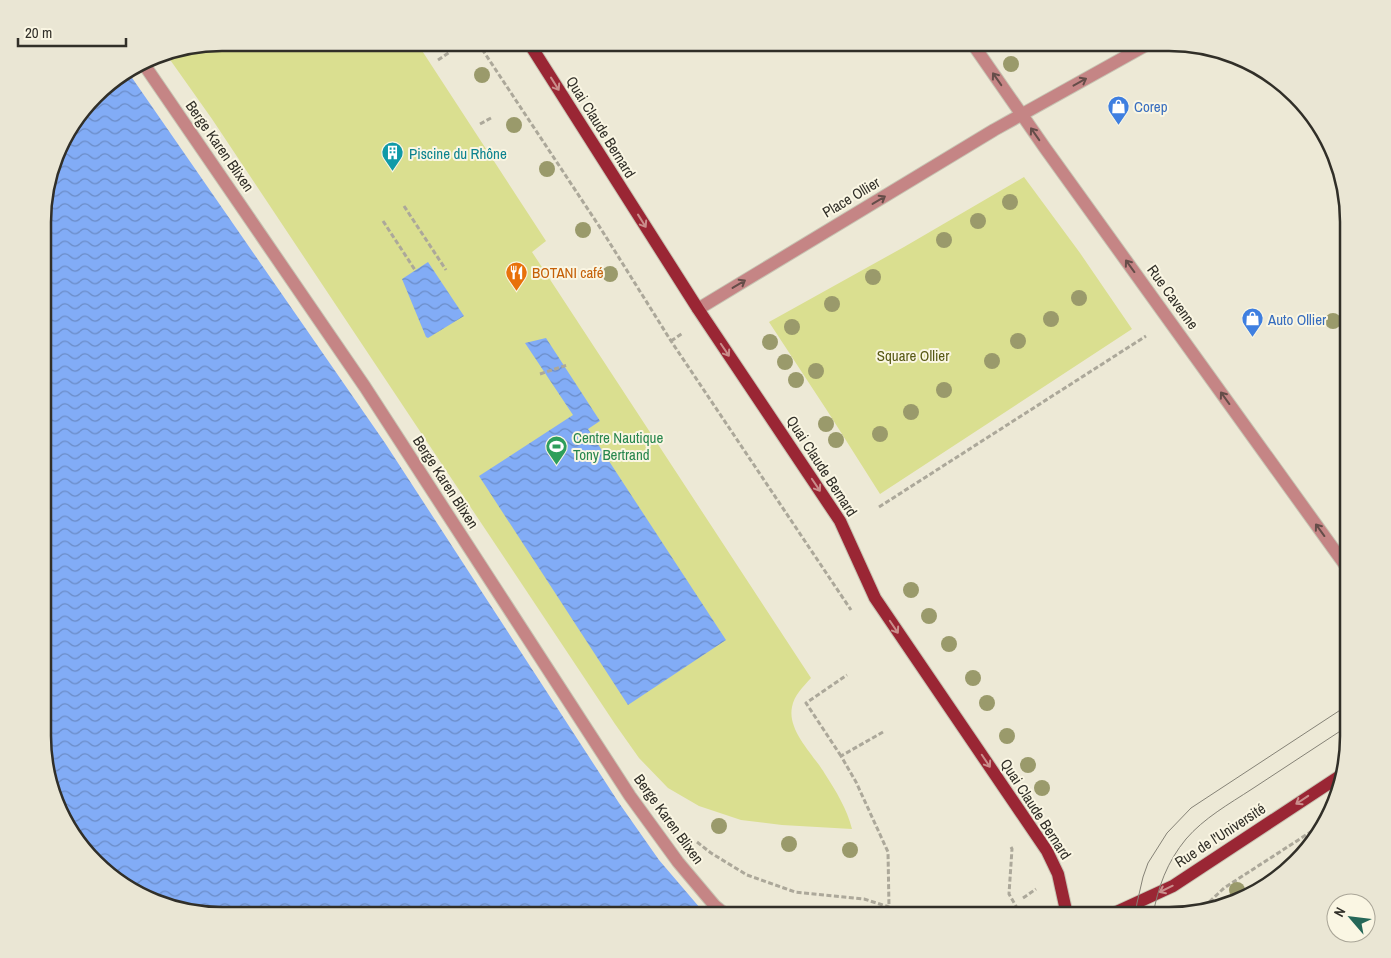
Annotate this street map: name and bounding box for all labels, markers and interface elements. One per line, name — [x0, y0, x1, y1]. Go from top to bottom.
scale bar — [18, 15, 125, 47]
text: 20 m — [25, 22, 52, 43]
street label: Quai Claude Bernard — [561, 72, 641, 182]
one-way arrow — [992, 72, 1002, 86]
one-way arrow — [550, 76, 560, 90]
one-way arrow — [1072, 76, 1086, 86]
shop icon: Corep — [1106, 94, 1130, 125]
street label: Berge Karen Blixen — [181, 96, 259, 196]
place label: Corep — [1134, 96, 1168, 117]
one-way arrow — [1030, 127, 1040, 141]
building icon: Piscine du Rhône — [381, 141, 405, 172]
place label: Piscine du Rhône — [409, 143, 507, 164]
street label: Place Ollier — [818, 172, 884, 222]
one-way arrow — [871, 194, 885, 204]
one-way arrow — [637, 214, 647, 228]
one-way arrow — [1125, 259, 1135, 273]
restaurant icon: BOTANI café — [504, 260, 528, 291]
street label: Rue Cavenne — [1142, 260, 1204, 334]
place label: BOTANI café — [532, 262, 604, 283]
one-way arrow — [732, 278, 746, 288]
shop icon: Auto Ollier — [1240, 307, 1264, 338]
place label: Auto Ollier — [1267, 309, 1326, 330]
one-way arrow — [720, 343, 730, 357]
park label: Square Ollier — [877, 345, 949, 366]
one-way arrow — [1220, 391, 1230, 405]
street label: Quai Claude Bernard — [782, 412, 862, 520]
place label: Centre Nautique Tony Bertrand — [573, 427, 663, 465]
street label: Berge Karen Blixen — [408, 432, 484, 532]
sports icon: Centre Nautique Tony Bertrand — [545, 434, 569, 465]
one-way arrow — [811, 478, 821, 492]
one-way arrow — [1315, 523, 1325, 537]
one-way arrow — [889, 619, 899, 633]
one-way arrow — [981, 754, 991, 768]
street label: Quai Claude Bernard — [996, 755, 1076, 863]
street label: Berge Karen Blixen — [629, 770, 709, 868]
one-way arrow — [1296, 796, 1310, 806]
street label: Rue de l'Université — [1171, 798, 1270, 872]
one-way arrow — [1159, 885, 1174, 894]
north arrow — [1326, 893, 1376, 943]
text: N — [1330, 904, 1349, 920]

